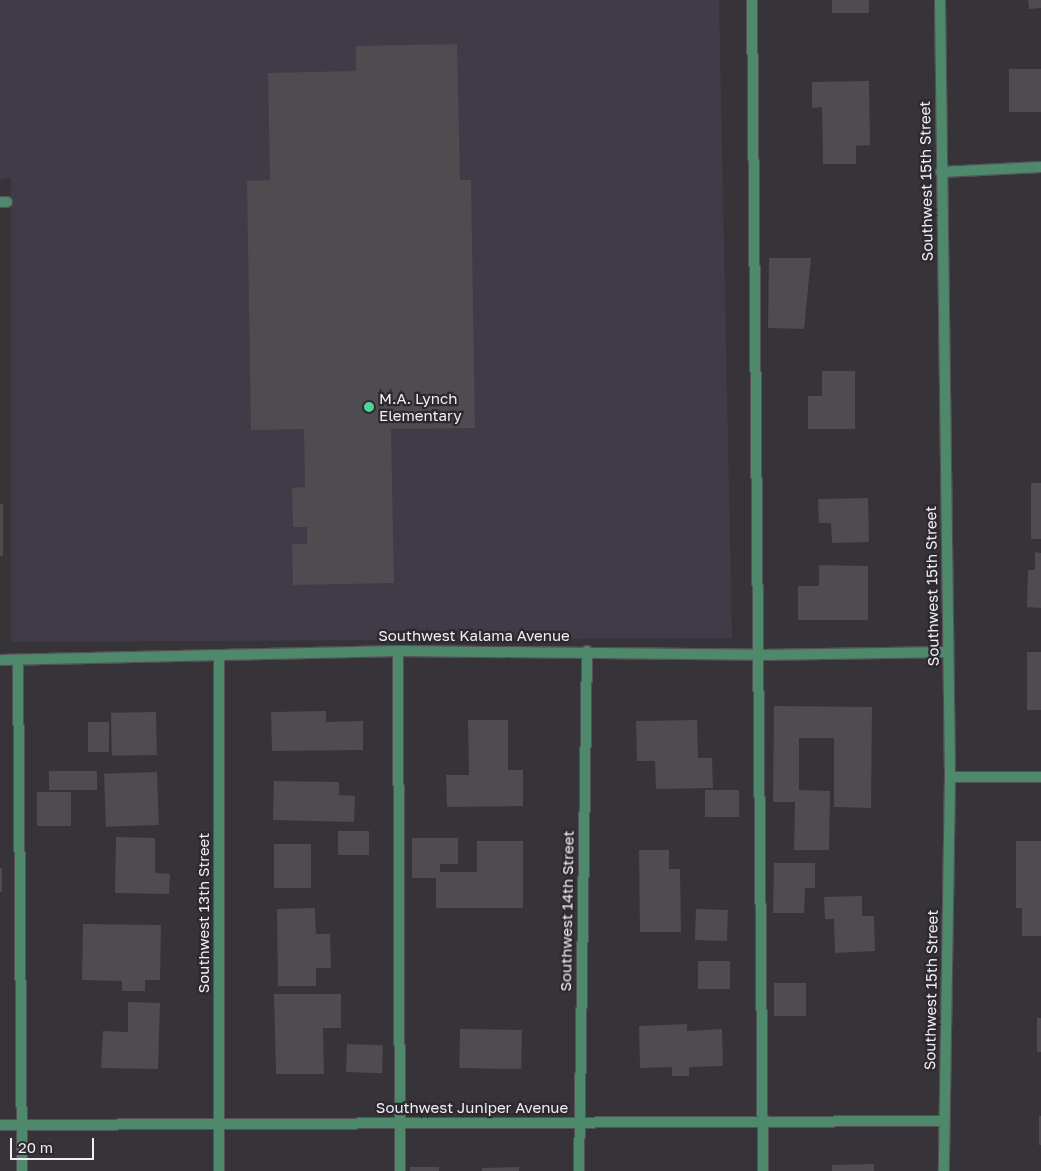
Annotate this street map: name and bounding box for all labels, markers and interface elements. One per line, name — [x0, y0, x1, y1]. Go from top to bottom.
street label: Southwest 15th Street — [916, 101, 936, 261]
place label: M.A. Lynch Elementary — [379, 389, 462, 424]
marker: M.A. Lynch Elementary — [363, 401, 375, 413]
street label: Southwest 15th Street — [922, 506, 942, 666]
street label: Southwest Kalama Avenue — [378, 627, 570, 645]
street label: Southwest 14th Street — [557, 830, 577, 992]
street label: Southwest 13th Street — [195, 833, 213, 993]
street label: Southwest 15th Street — [921, 910, 941, 1070]
street label: Southwest Juniper Avenue — [376, 1099, 568, 1117]
scale bar — [12, 1128, 96, 1160]
text: 20 m — [18, 1138, 53, 1156]

